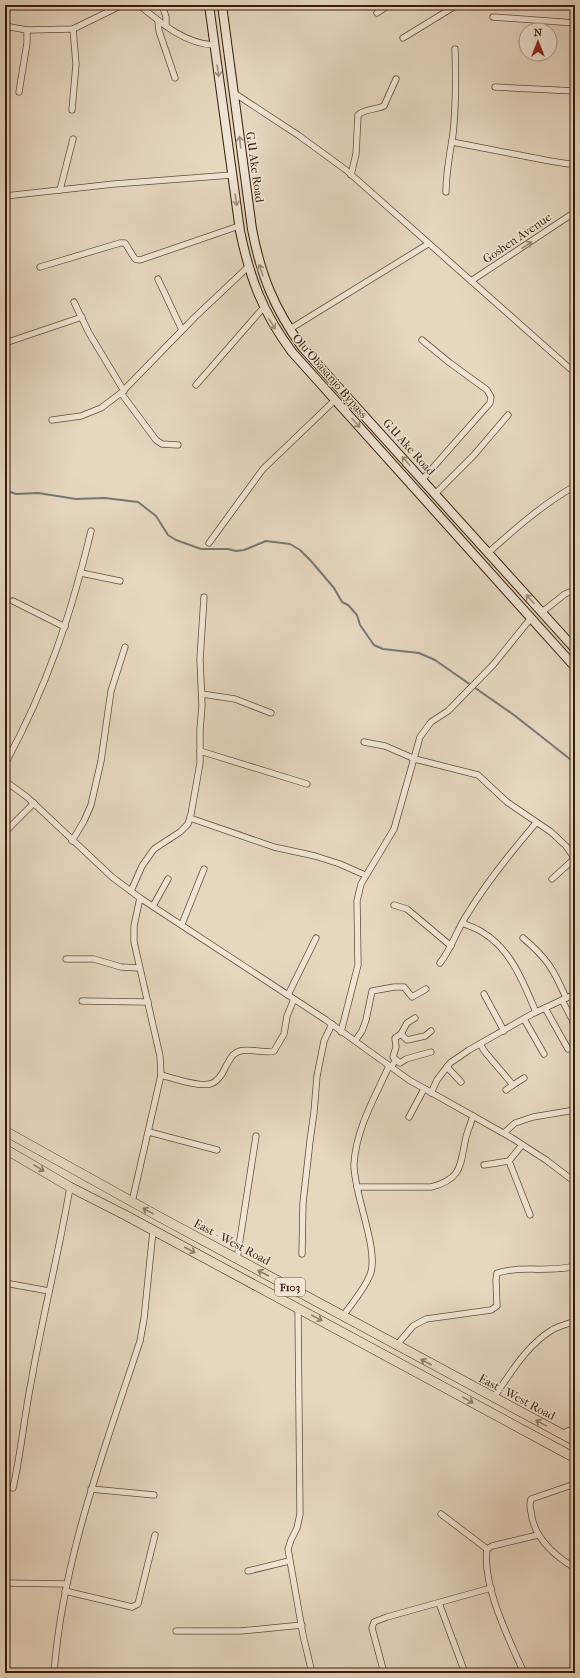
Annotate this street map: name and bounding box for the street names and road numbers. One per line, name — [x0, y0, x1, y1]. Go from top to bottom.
street label: G.U Ake Road — [243, 131, 267, 204]
street label: Goshen Avenue — [480, 210, 554, 266]
street label: Olu Obasanjo Bypass — [290, 331, 371, 421]
street label: G.U Ake Road — [380, 416, 438, 479]
street label: East - West Road — [191, 1216, 273, 1268]
road number: F103 — [275, 1278, 305, 1296]
street label: East - West Road — [476, 1371, 558, 1423]

